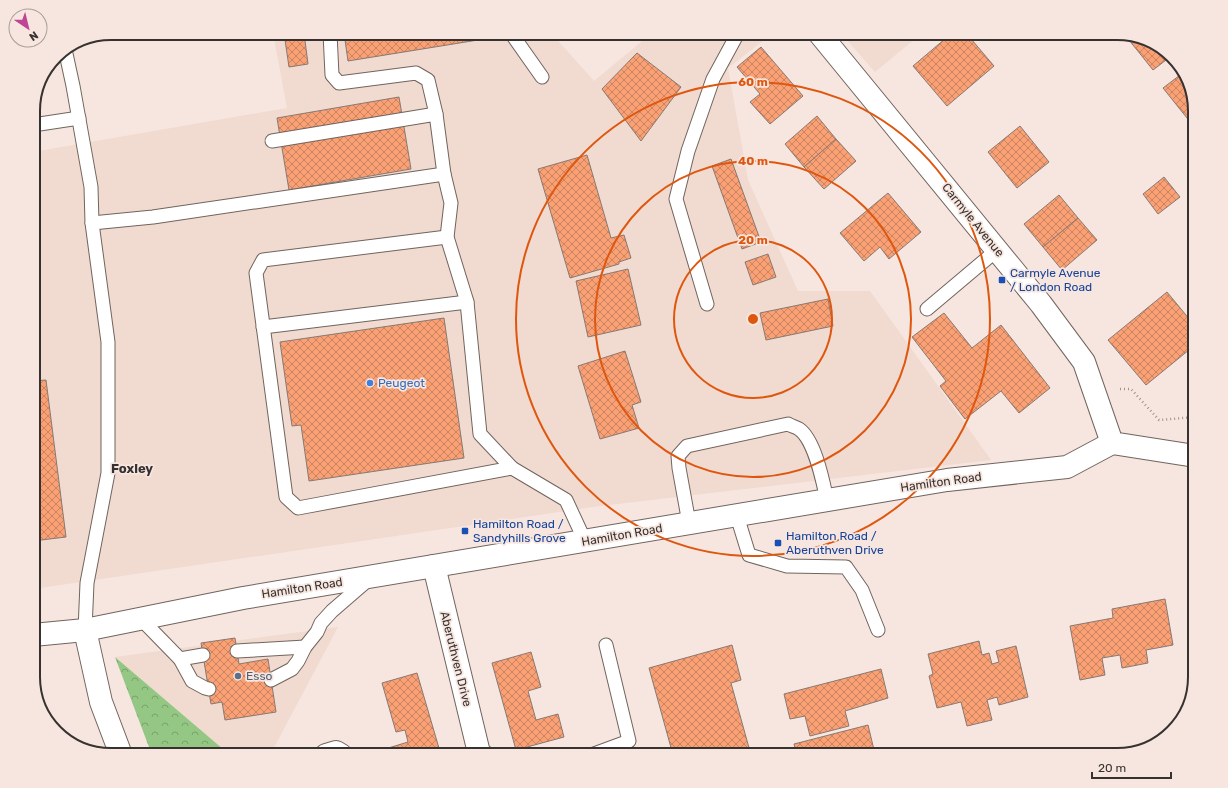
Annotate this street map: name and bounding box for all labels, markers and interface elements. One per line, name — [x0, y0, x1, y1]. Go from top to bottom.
north arrow — [8, 8, 48, 48]
text: N — [26, 28, 40, 43]
text: 60 m — [738, 75, 768, 89]
text: 40 m — [738, 154, 768, 168]
street label: Carmyle Avenue — [939, 180, 1007, 260]
text: 20 m — [738, 233, 768, 247]
place label: Carmyle Avenue / London Road — [1010, 266, 1101, 294]
marker: Carmyle Avenue / London Road — [997, 275, 1007, 285]
centre of rings — [746, 312, 760, 326]
place label: Peugeot — [378, 376, 425, 390]
marker: Peugeot — [365, 378, 375, 388]
district label: Foxley — [111, 461, 153, 476]
street label: Hamilton Road — [899, 469, 983, 495]
place label: Hamilton Road / Sandyhills Grove — [473, 517, 566, 545]
street label: Hamilton Road — [580, 521, 664, 549]
marker: Hamilton Road / Sandyhills Grove — [460, 526, 470, 536]
place label: Hamilton Road / Aberuthven Drive — [786, 529, 884, 557]
marker: Hamilton Road / Aberuthven Drive — [773, 538, 783, 548]
street label: Hamilton Road — [260, 575, 344, 601]
street label: Aberuthven Drive — [437, 610, 475, 708]
place label: Esso — [246, 669, 273, 683]
marker: Esso — [233, 671, 243, 681]
scale bar — [1092, 754, 1171, 780]
text: 20 m — [1098, 761, 1126, 775]

